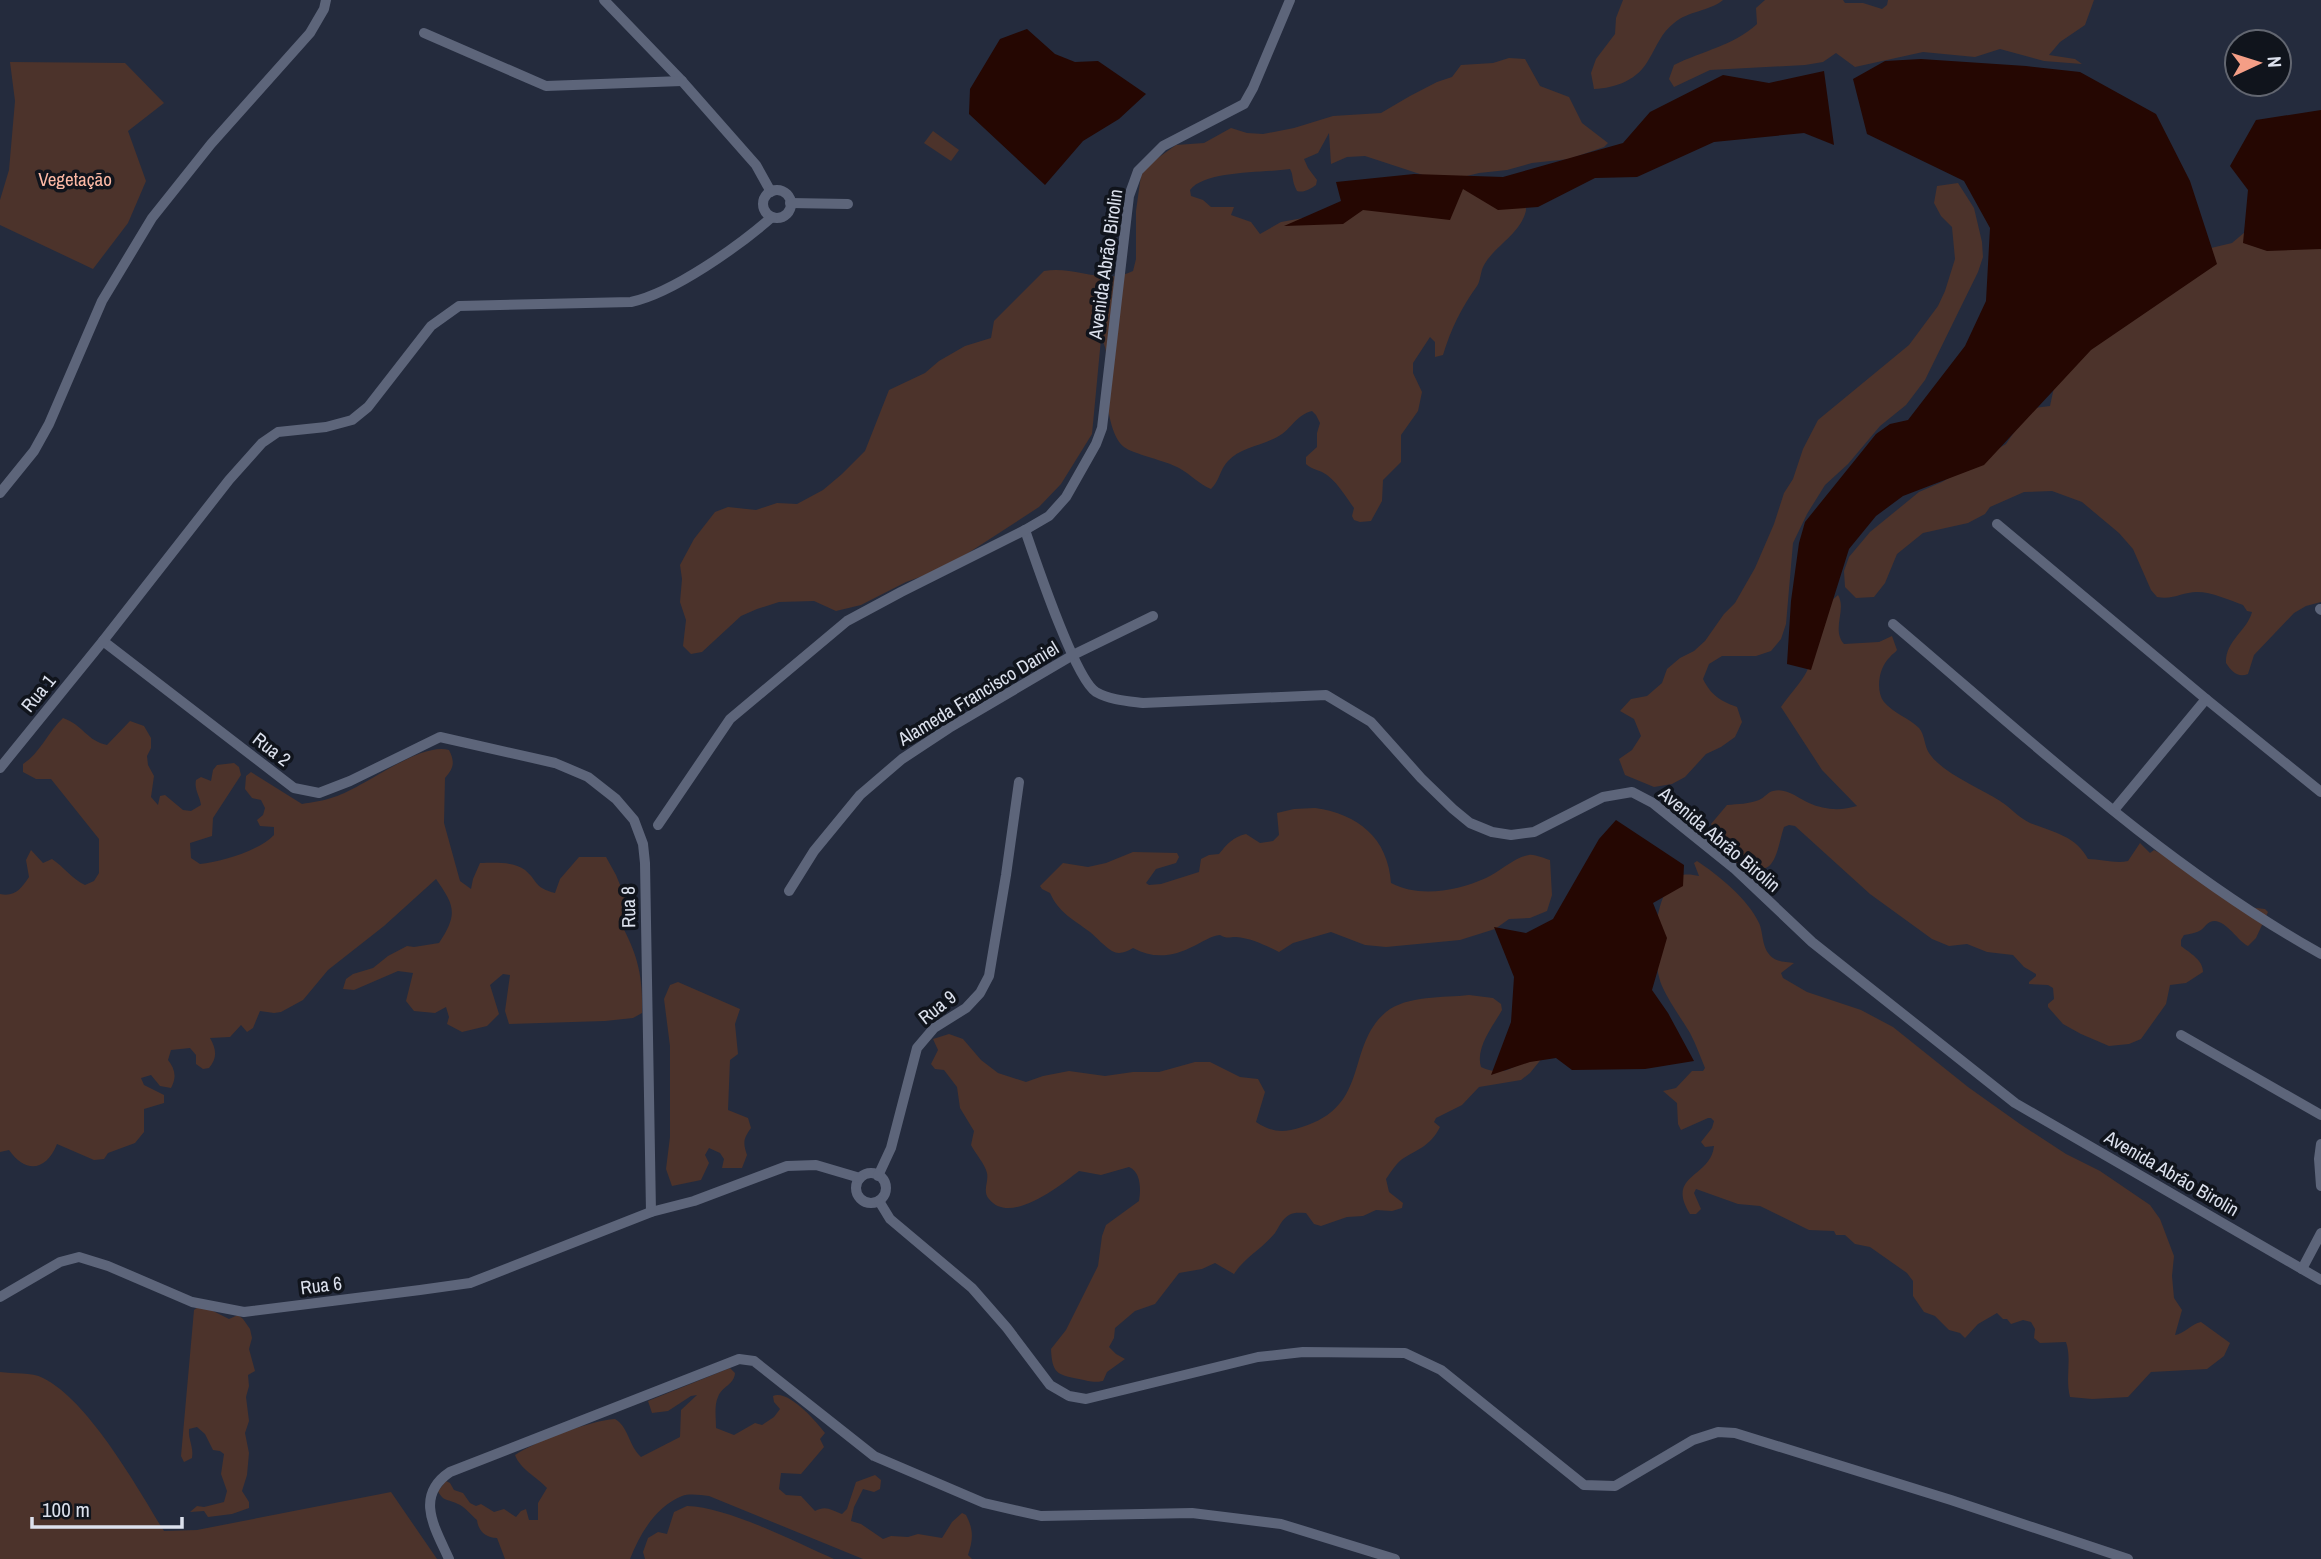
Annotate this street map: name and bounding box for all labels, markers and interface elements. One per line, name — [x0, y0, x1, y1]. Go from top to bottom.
north arrow — [2223, 28, 2293, 98]
text: N — [2262, 55, 2288, 68]
park label: Vegetação — [38, 166, 112, 192]
street label: Avenida Abrão Birolin — [1081, 187, 1128, 342]
street label: Alameda Francisco Daniel — [892, 635, 1063, 752]
street label: Rua 1 — [15, 668, 61, 717]
street label: Rua 2 — [248, 726, 296, 772]
street label: Avenida Abrão Birolin — [1653, 780, 1786, 898]
street label: Rua 8 — [615, 886, 641, 928]
street label: Rua 9 — [913, 984, 961, 1030]
street label: Avenida Abrão Birolin — [2099, 1123, 2244, 1222]
street label: Rua 6 — [299, 1270, 343, 1300]
scale bar — [32, 1486, 182, 1530]
text: 100 m — [42, 1495, 90, 1524]

